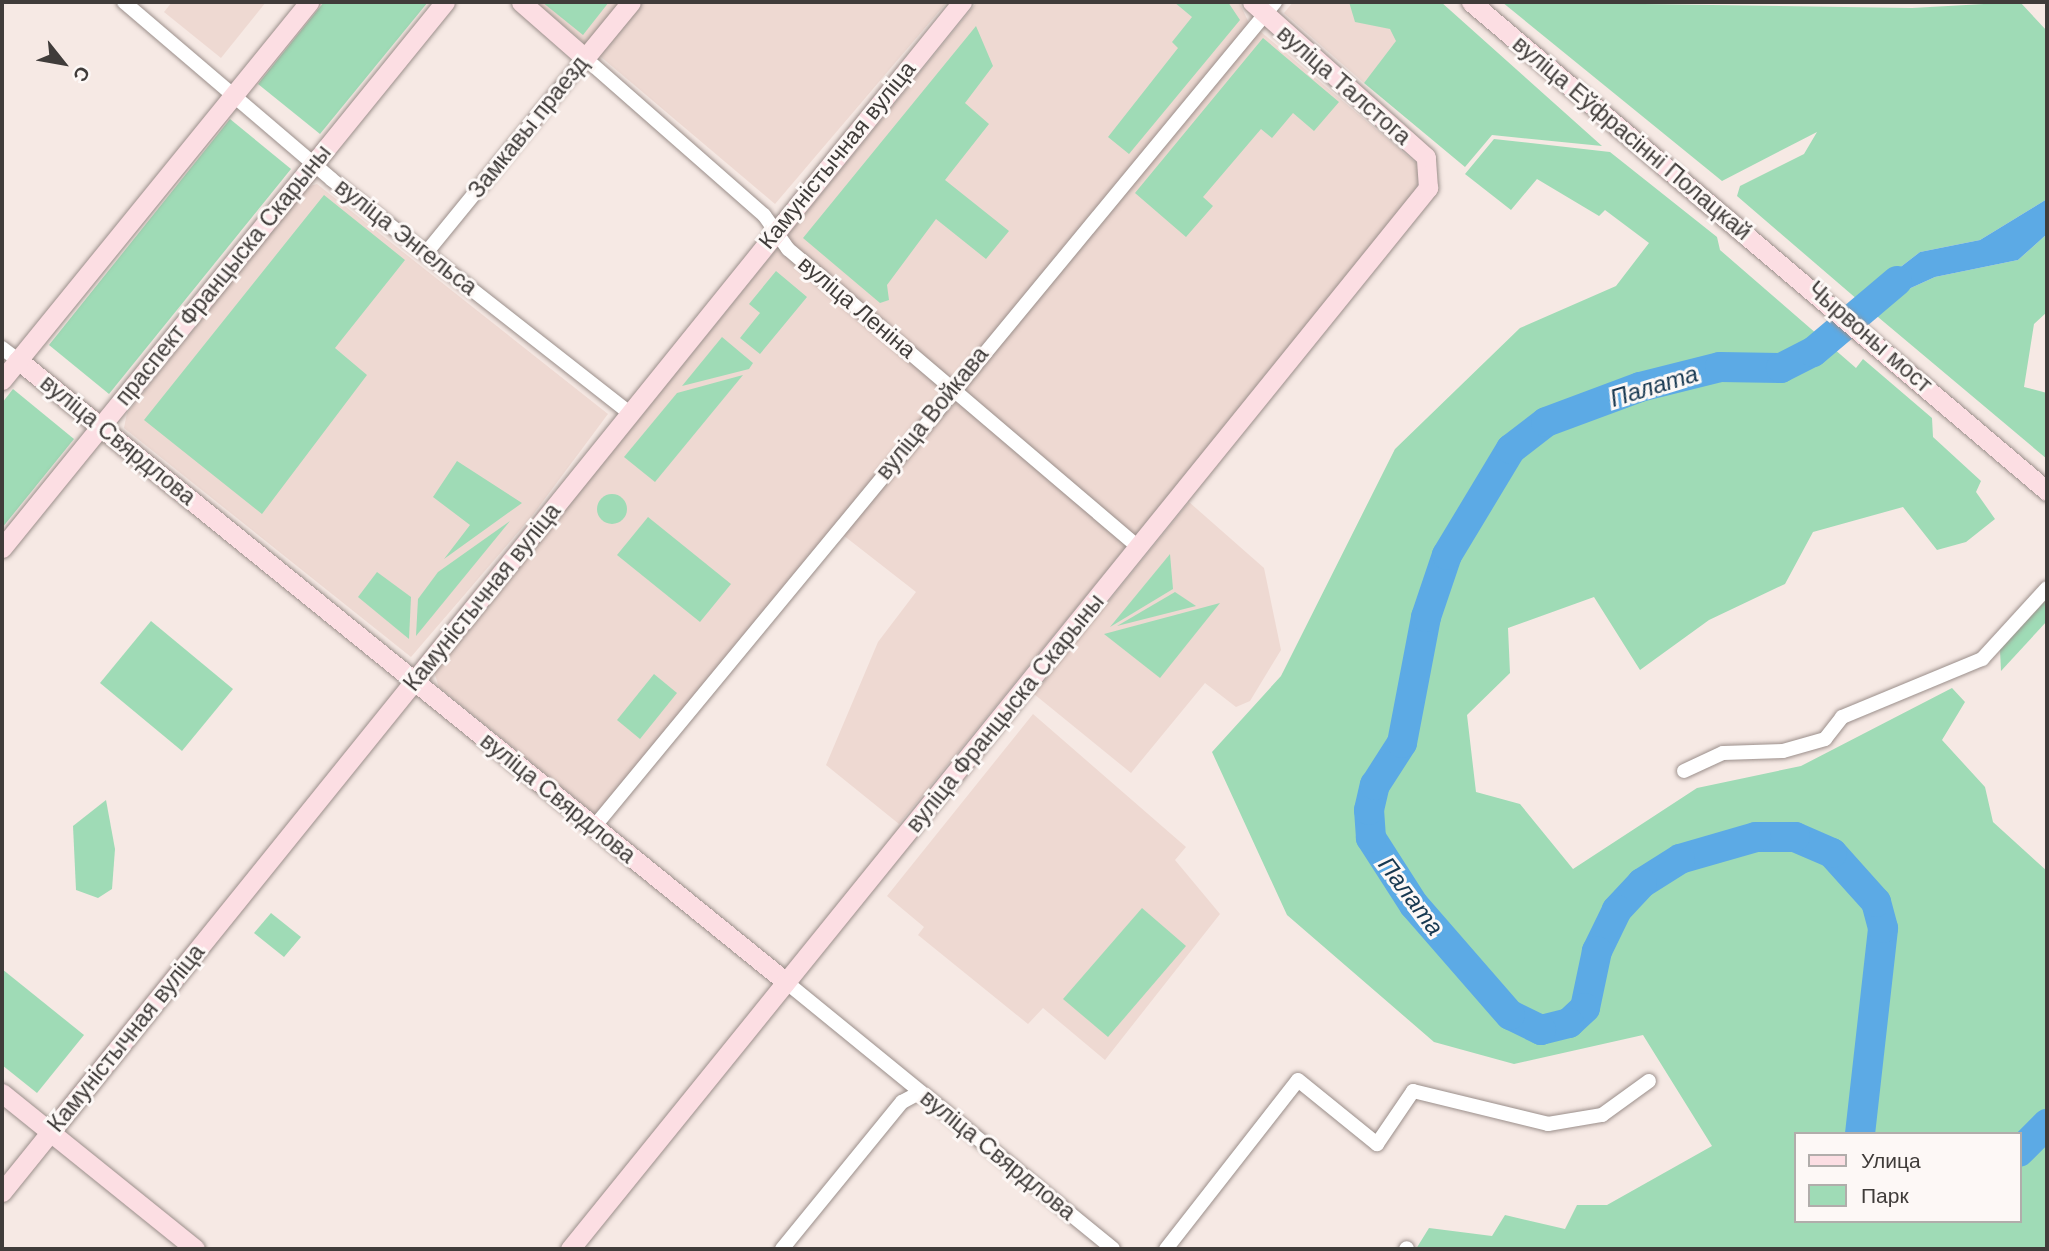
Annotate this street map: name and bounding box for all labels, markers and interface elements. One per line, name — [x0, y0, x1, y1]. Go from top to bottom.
street label: вуліца Талстога — [1272, 19, 1416, 151]
north arrow — [28, 28, 98, 98]
street label: вуліца Еўфрасінні Полацкай — [1507, 30, 1757, 246]
street label: Замкавы праезд — [462, 50, 594, 204]
street label: Камуністычная вуліца — [753, 56, 921, 254]
text: С — [69, 63, 94, 85]
street label: праспект Францыска Скарыны — [109, 139, 337, 411]
street label: вуліца Энгельса — [330, 173, 482, 301]
street label: вуліца Леніна — [793, 250, 921, 364]
street label: Чырвоны мост — [1802, 276, 1938, 398]
street label: вуліца Войкава — [870, 341, 994, 485]
water label: Палата — [1607, 359, 1701, 413]
street label: вуліца Свярдлова — [35, 369, 201, 511]
street label: Камуністычная вуліца — [398, 498, 566, 696]
street label: вуліца Францыска Скарыны — [900, 588, 1110, 838]
street label: вуліца Свярдлова — [475, 727, 641, 869]
water label: Палата — [1372, 851, 1450, 941]
street label: Камуністычная вуліца — [42, 939, 210, 1137]
street label: вуліца Свярдлова — [915, 1084, 1081, 1226]
legend — [1794, 1132, 2021, 1223]
text: Улица — [1861, 1149, 1921, 1172]
text: Парк — [1861, 1184, 1909, 1207]

